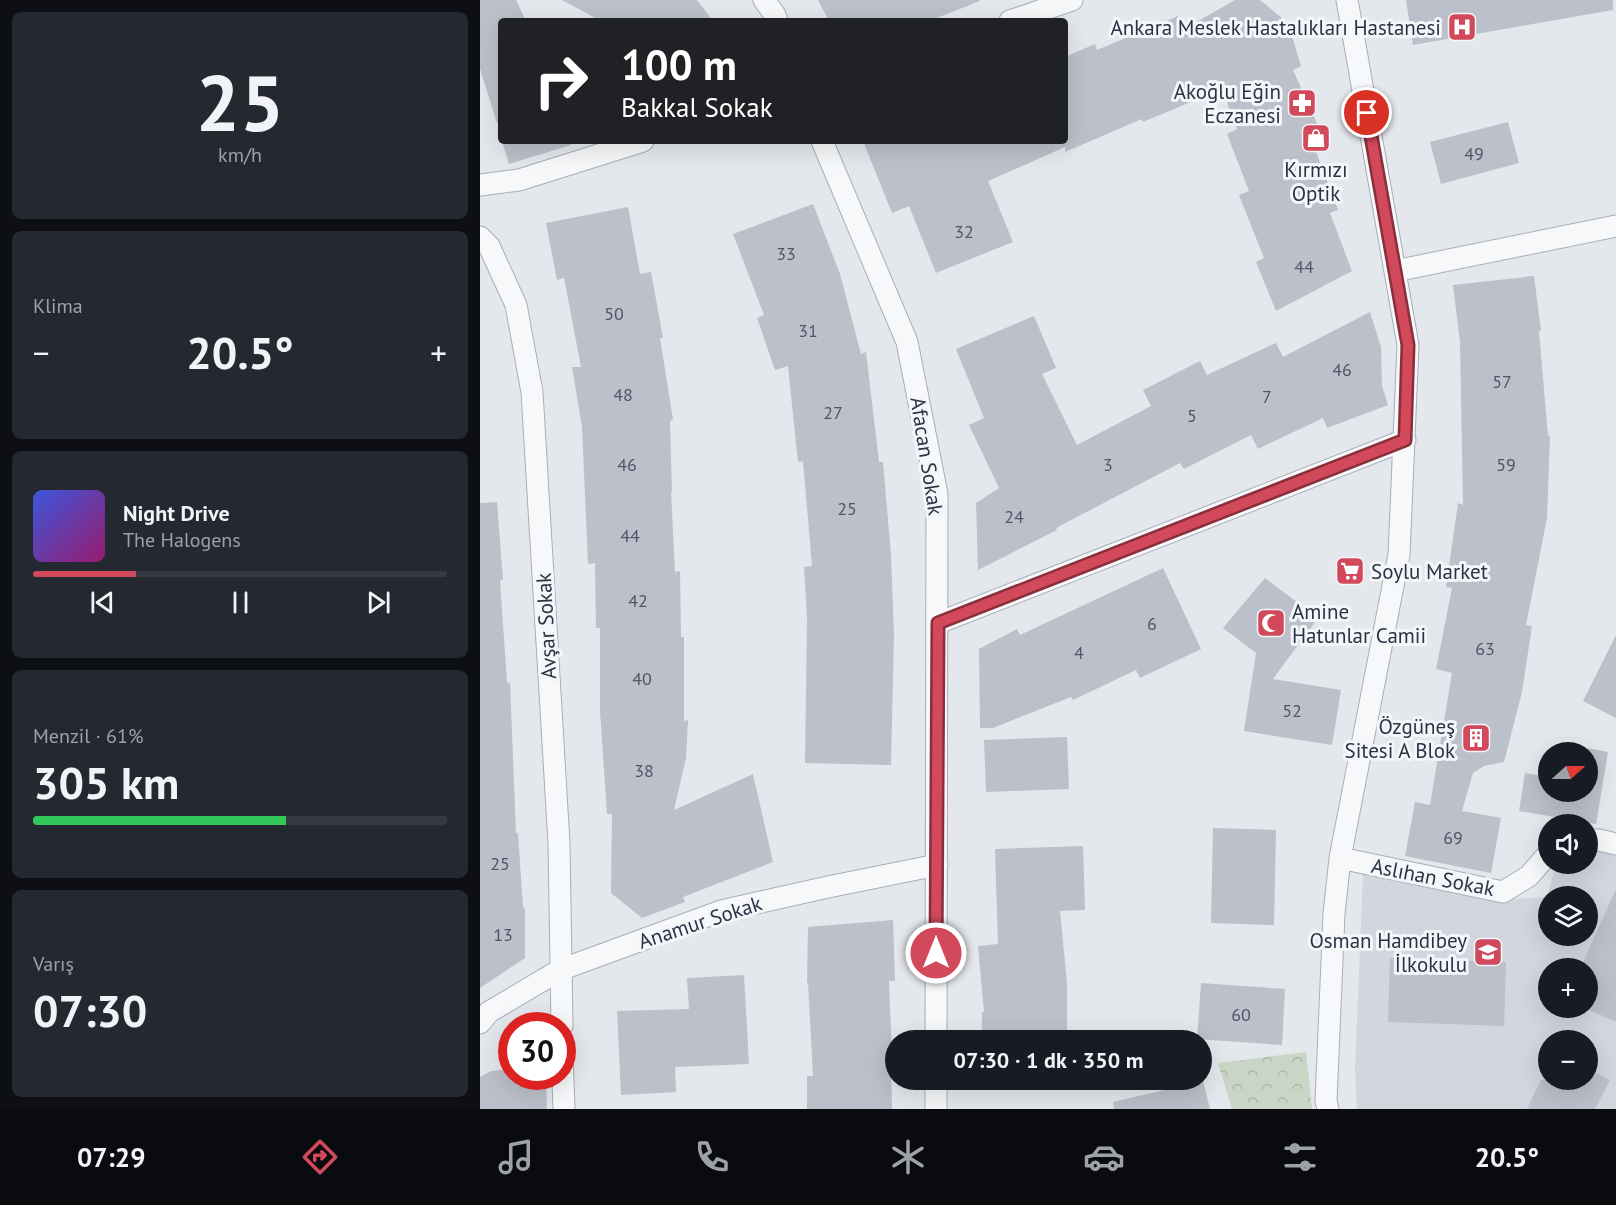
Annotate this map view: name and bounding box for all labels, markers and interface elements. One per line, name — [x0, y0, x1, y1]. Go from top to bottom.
hospital icon: Ankara Meslek Hastalıkları Hastanesi — [1446, 11, 1478, 43]
place label: Ankara Meslek Hastalıkları Hastanesi — [1110, 14, 1441, 41]
text: 100 m — [621, 37, 737, 92]
icon: right — [522, 42, 600, 120]
text: 25 — [196, 52, 284, 153]
place label: Akoğlu Eğin Eczanesi — [1174, 78, 1281, 129]
pharmacy icon: Akoğlu Eğin Eczanesi — [1286, 87, 1318, 119]
pin — [1341, 87, 1392, 138]
text: Bakkal Sokak — [621, 90, 773, 124]
icon: arrive — [1350, 96, 1383, 129]
shop icon: Kırmızı Optik — [1300, 122, 1332, 154]
text: km/h — [218, 142, 262, 168]
house number: 49 — [1464, 142, 1484, 165]
place label: Kırmızı Optik — [1284, 156, 1348, 207]
house number: 32 — [954, 220, 974, 243]
house number: 33 — [776, 242, 796, 265]
house number: 44 — [1294, 255, 1314, 278]
text: Klima — [33, 293, 83, 319]
house number: 50 — [604, 302, 624, 325]
house number: 31 — [798, 319, 818, 342]
text: 20.5° — [186, 323, 294, 381]
text: − — [33, 331, 50, 374]
text: + — [430, 331, 447, 374]
house number: 46 — [1332, 358, 1352, 381]
house number: 57 — [1492, 370, 1512, 393]
house number: 48 — [613, 383, 633, 406]
house number: 7 — [1262, 385, 1272, 408]
street label: Afacan Sokak — [904, 395, 950, 517]
house number: 27 — [823, 401, 843, 424]
house number: 5 — [1187, 404, 1197, 427]
house number: 46 — [617, 453, 637, 476]
house number: 3 — [1103, 453, 1113, 476]
house number: 59 — [1496, 453, 1516, 476]
house number: 25 — [837, 497, 857, 520]
text: Night Drive — [123, 499, 230, 527]
house number: 24 — [1004, 505, 1024, 528]
house number: 44 — [620, 524, 640, 547]
text: The Halogens — [123, 527, 241, 553]
supermarket icon: Soylu Market — [1334, 555, 1366, 587]
place label: Soylu Market — [1371, 558, 1488, 585]
street label: Avşar Sokak — [530, 572, 562, 680]
icon: previous — [86, 586, 119, 619]
icon: pause — [224, 586, 257, 619]
icon: next — [362, 586, 395, 619]
house number: 42 — [628, 589, 648, 612]
place label: Amine Hatunlar Camii — [1292, 598, 1426, 649]
mosque icon: Amine Hatunlar Camii — [1255, 607, 1287, 639]
house number: 6 — [1147, 612, 1157, 635]
house number: 63 — [1475, 637, 1495, 660]
house number: 4 — [1074, 641, 1084, 664]
house number: 40 — [632, 667, 652, 690]
house number: 52 — [1282, 699, 1302, 722]
place label: Özgüneş Sitesi A Blok — [1345, 713, 1455, 764]
building icon: Özgüneş Sitesi A Blok — [1460, 722, 1492, 754]
text: Menzil · 61% — [33, 723, 143, 749]
north arrow — [1538, 742, 1598, 802]
map controls — [1538, 742, 1598, 1090]
text: 305 km — [33, 753, 179, 811]
house number: 38 — [634, 759, 654, 782]
button: sound — [1538, 814, 1598, 874]
house number: 69 — [1443, 826, 1463, 849]
house number: 25 — [490, 852, 510, 875]
street label: Aslıhan Sokak — [1369, 852, 1497, 902]
button: layers — [1538, 886, 1598, 946]
street label: Anamur Sokak — [635, 889, 765, 955]
position arrow — [904, 921, 968, 985]
house number: 13 — [493, 923, 513, 946]
place label: Osman Hamdibey İlkokulu — [1309, 927, 1467, 978]
school or university icon: Osman Hamdibey İlkokulu — [1472, 936, 1504, 968]
text: Varış — [33, 951, 74, 977]
button: + — [1538, 958, 1598, 1018]
text: 07:30 — [33, 981, 147, 1039]
house number: 60 — [1231, 1003, 1251, 1026]
speed limit sign: 30 — [498, 1012, 576, 1090]
button: − — [1538, 1030, 1598, 1090]
text: 07:30 · 1 dk · 350 m — [954, 1046, 1143, 1074]
icon: directions — [299, 1136, 341, 1178]
icon: music — [495, 1136, 537, 1178]
icon: phone — [691, 1136, 733, 1178]
icon: climate — [887, 1136, 929, 1178]
icon: car — [1083, 1136, 1125, 1178]
icon: filters — [1279, 1136, 1321, 1178]
text: 07:29 — [77, 1140, 145, 1174]
text: 20.5° — [1475, 1140, 1539, 1174]

